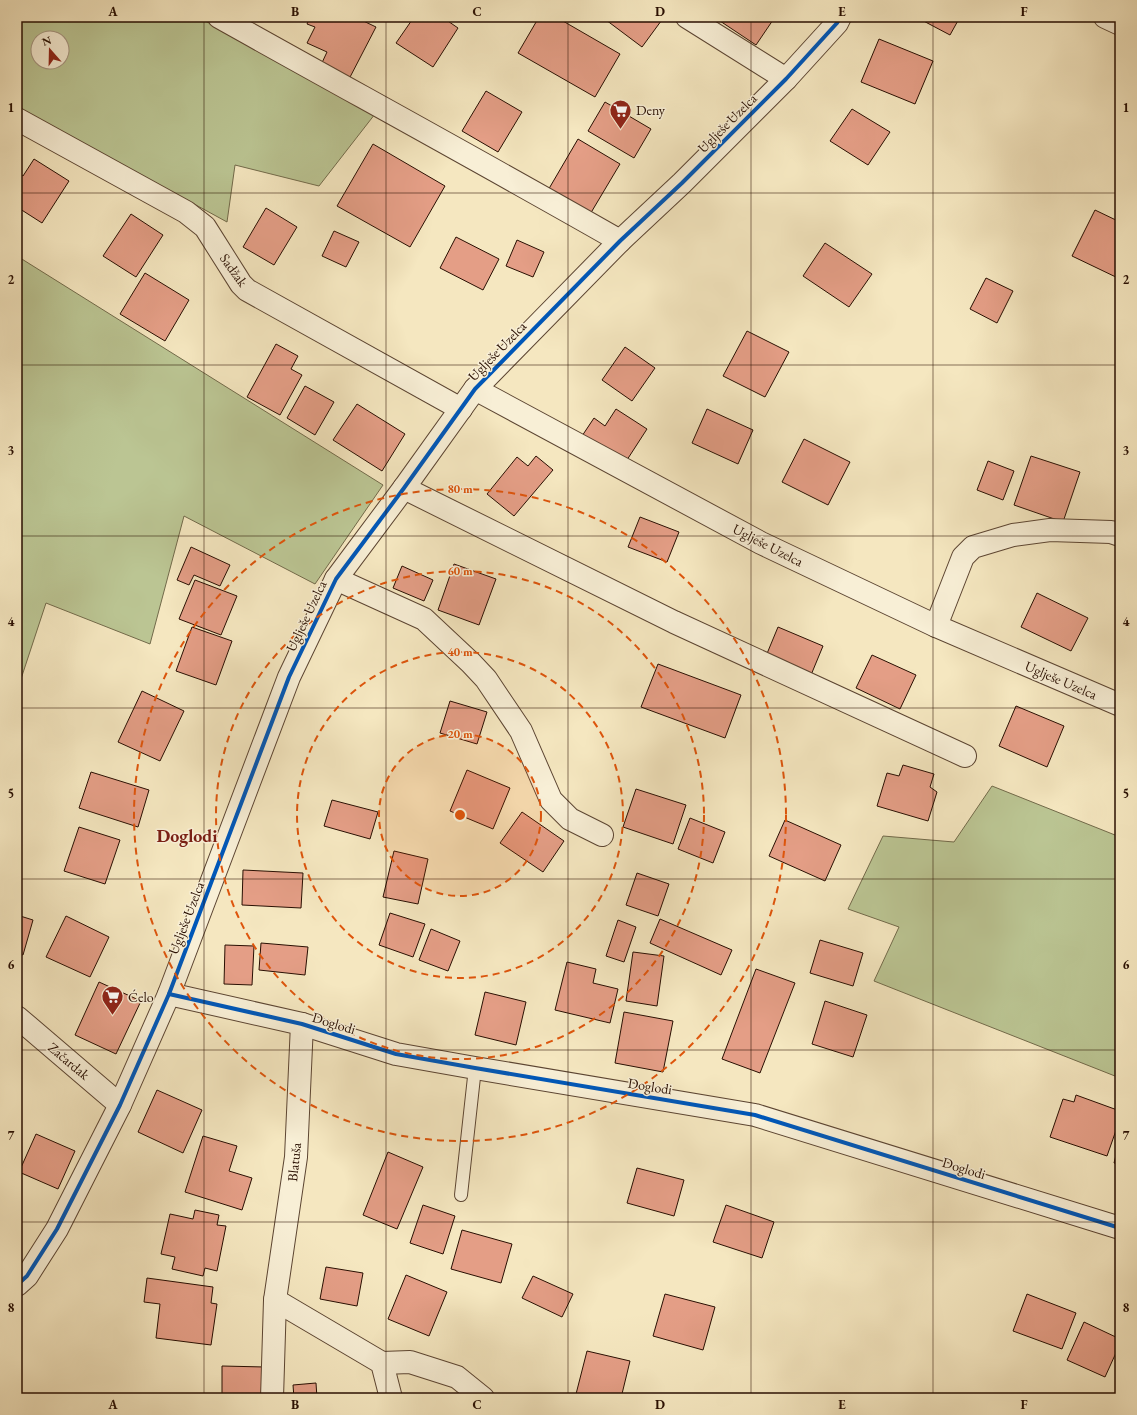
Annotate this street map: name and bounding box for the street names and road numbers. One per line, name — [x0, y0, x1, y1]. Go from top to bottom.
street label: Uglješe Uzelca — [694, 89, 761, 156]
street label: Sadžak — [216, 250, 252, 290]
street label: Uglješe Uzelca — [464, 317, 530, 385]
street label: Uglješe Uzelca — [730, 520, 807, 571]
street label: Uglješe Uzelca — [282, 577, 331, 655]
street label: Uglješe Uzelca — [1022, 657, 1100, 703]
street label: Uglješe Uzelca — [164, 879, 208, 957]
street label: Doglodi — [310, 1008, 358, 1038]
street label: Začardak — [44, 1038, 94, 1084]
street label: Doglodi — [627, 1074, 674, 1098]
street label: Blatuša — [283, 1141, 305, 1182]
street label: Doglodi — [940, 1153, 988, 1183]

